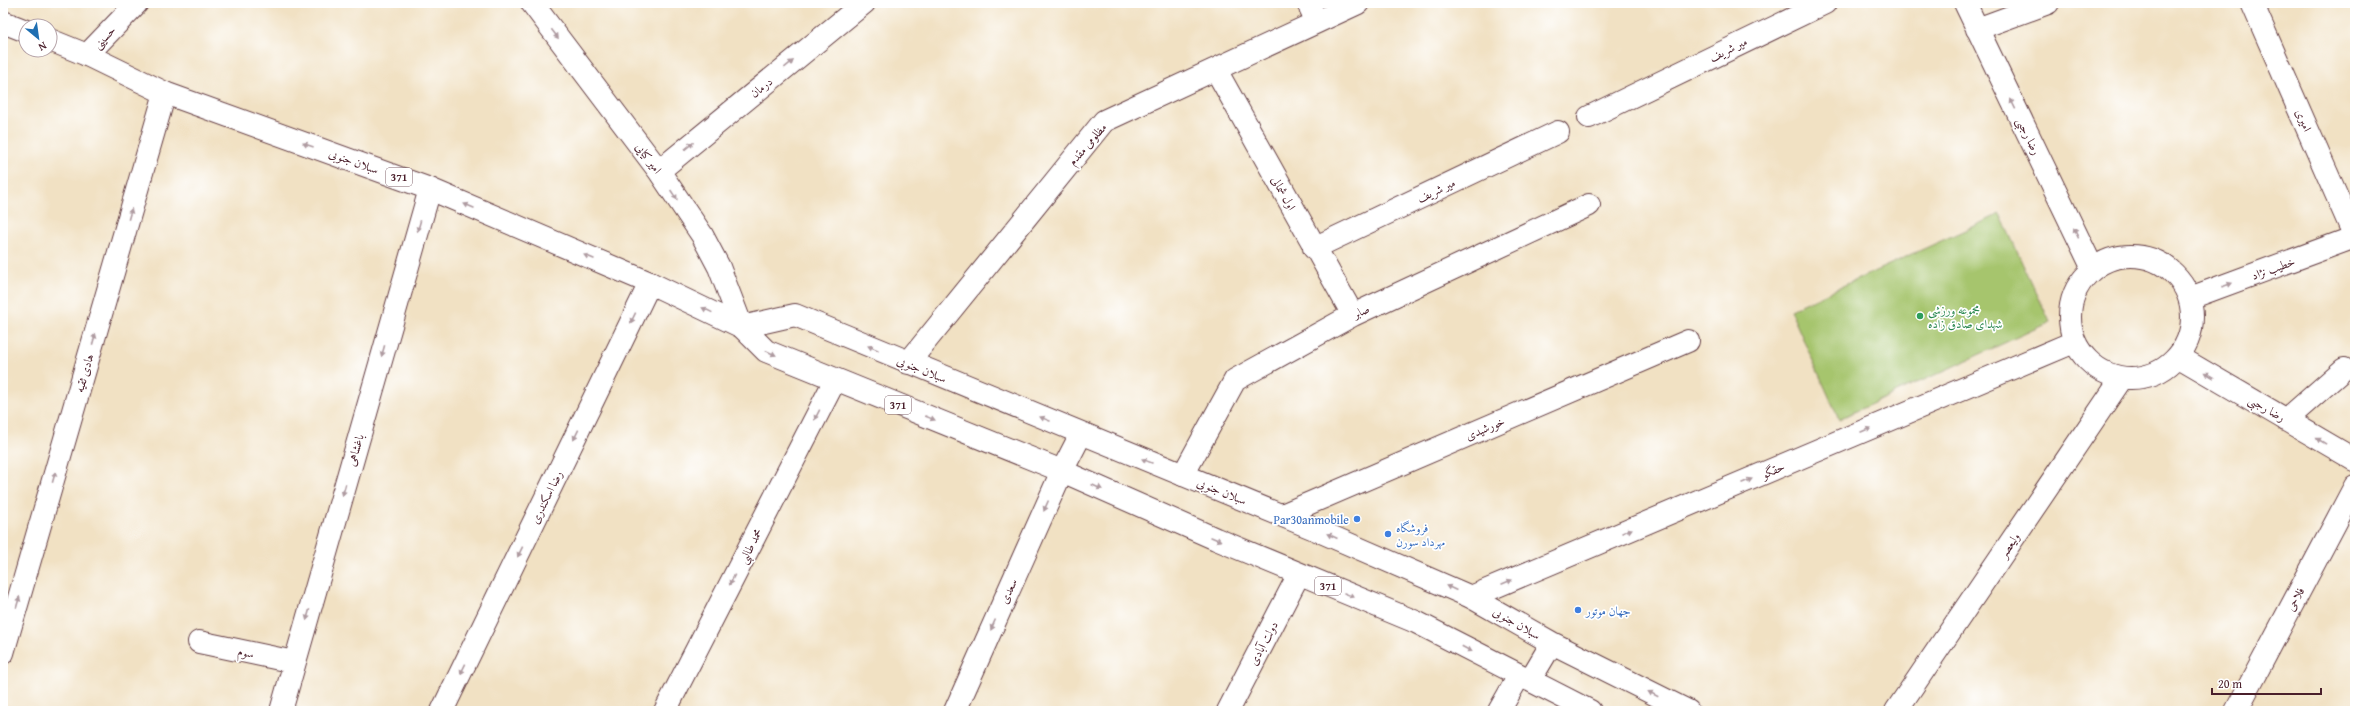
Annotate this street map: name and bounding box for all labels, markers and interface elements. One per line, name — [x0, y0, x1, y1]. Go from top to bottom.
north arrow — [18, 18, 58, 58]
street label: حسینی — [89, 22, 120, 53]
one-way arrow — [551, 29, 559, 40]
street label: میر شریف — [1706, 32, 1750, 66]
text: N — [35, 38, 50, 56]
one-way arrow — [784, 60, 795, 68]
street label: درمان — [746, 73, 776, 101]
one-way arrow — [2010, 98, 2016, 109]
street label: امیری — [2292, 106, 2317, 134]
street label: رضا رجبی — [2011, 114, 2045, 159]
street label: مظلومی مقدم — [1064, 119, 1113, 171]
street label: امیر کیایی — [632, 139, 667, 177]
one-way arrow — [302, 142, 314, 148]
one-way arrow — [683, 142, 694, 151]
street label: سبلان جنوبی — [326, 144, 382, 179]
road number: 371 — [386, 168, 412, 186]
street label: اول شمالی — [1268, 173, 1301, 214]
street label: میر شریف — [1414, 174, 1458, 206]
one-way arrow — [671, 189, 678, 200]
one-way arrow — [463, 202, 475, 208]
one-way arrow — [127, 208, 133, 220]
one-way arrow — [416, 220, 422, 232]
one-way arrow — [2073, 228, 2079, 239]
street label: خطیب نژاد — [2249, 252, 2297, 284]
one-way arrow — [583, 253, 595, 260]
one-way arrow — [2221, 282, 2233, 288]
street label: صابر — [1348, 300, 1372, 323]
place label: مجموعه ورزشی شهدای صادق زاده — [1928, 301, 2002, 332]
one-way arrow — [702, 307, 713, 313]
marker: مجموعه ورزشی شهدای صادق زاده — [1915, 311, 1925, 321]
one-way arrow — [630, 312, 636, 323]
one-way arrow — [91, 332, 97, 344]
one-way arrow — [380, 345, 386, 357]
one-way arrow — [867, 345, 879, 351]
one-way arrow — [765, 350, 777, 356]
street label: سبلان جنوبی — [894, 351, 950, 388]
street label: هادی ثقیه — [70, 352, 98, 394]
one-way arrow — [2203, 371, 2215, 378]
street label: رضا رجبی — [2244, 391, 2289, 427]
road number: 371 — [885, 396, 911, 414]
one-way arrow — [814, 409, 821, 421]
street label: خورشیدی — [1463, 412, 1507, 444]
one-way arrow — [925, 415, 937, 421]
one-way arrow — [1039, 416, 1051, 422]
one-way arrow — [1861, 427, 1872, 433]
one-way arrow — [573, 429, 579, 440]
street label: باغشاهی — [342, 432, 368, 468]
one-way arrow — [2315, 437, 2327, 444]
one-way arrow — [1140, 457, 1152, 463]
street label: حقگو — [1758, 458, 1787, 483]
street label: رضا اسکندری — [526, 467, 566, 527]
one-way arrow — [51, 471, 57, 483]
street label: سبلان جنوبی — [1194, 473, 1250, 510]
one-way arrow — [1741, 477, 1753, 483]
one-way arrow — [341, 484, 347, 496]
one-way arrow — [1092, 484, 1104, 490]
one-way arrow — [1043, 501, 1049, 512]
place label: Par30anmobile — [1273, 511, 1349, 528]
marker: Par30anmobile — [1352, 514, 1362, 524]
place label: فروشگاه مهرداد سورن — [1396, 519, 1446, 550]
street label: محمد طالبی — [734, 525, 768, 567]
one-way arrow — [1621, 528, 1633, 534]
marker: فروشگاه مهرداد سورن — [1383, 529, 1393, 539]
street label: ولیعصر — [1993, 529, 2024, 563]
one-way arrow — [1325, 533, 1337, 539]
one-way arrow — [1211, 536, 1222, 542]
one-way arrow — [517, 546, 523, 557]
one-way arrow — [729, 575, 735, 586]
street label: سعدی — [995, 575, 1021, 606]
road number: 371 — [1315, 577, 1341, 595]
one-way arrow — [1502, 579, 1513, 585]
street label: فلاحی — [2282, 584, 2308, 614]
one-way arrow — [1445, 585, 1457, 591]
one-way arrow — [1344, 592, 1356, 598]
one-way arrow — [15, 596, 21, 608]
place label: جهان موتور — [1585, 602, 1631, 619]
street label: سبلان جنوبی — [1490, 603, 1544, 644]
marker: جهان موتور — [1573, 605, 1583, 615]
one-way arrow — [305, 609, 311, 621]
street label: دولت آبادی — [1244, 618, 1282, 668]
one-way arrow — [990, 619, 996, 631]
street label: سوم — [236, 642, 256, 665]
one-way arrow — [1461, 645, 1473, 652]
one-way arrow — [460, 663, 466, 674]
scale bar — [2212, 670, 2321, 696]
text: 20 m — [2218, 675, 2242, 692]
one-way arrow — [1647, 690, 1659, 697]

